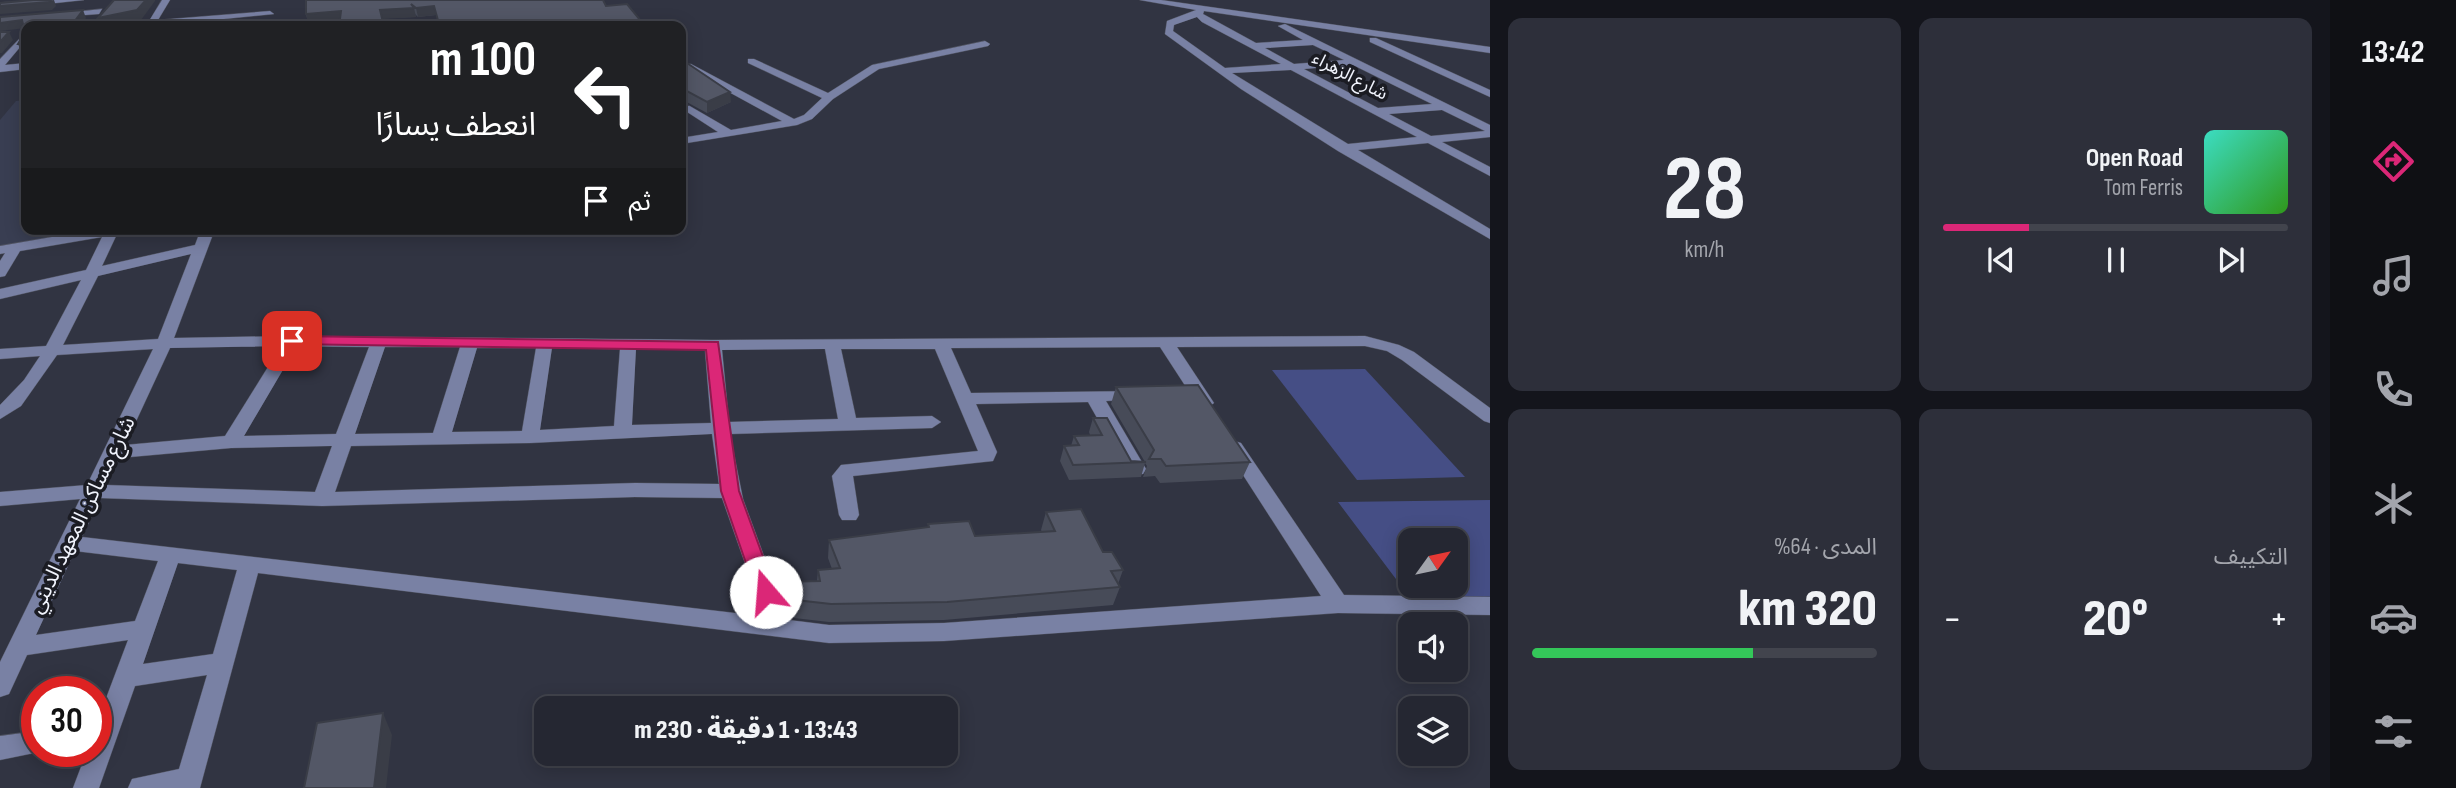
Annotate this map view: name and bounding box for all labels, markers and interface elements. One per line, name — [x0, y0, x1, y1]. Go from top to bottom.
text: 100 m — [430, 31, 536, 90]
text: 13:42 — [2362, 33, 2425, 72]
street label: شارع الزهراء — [1307, 47, 1391, 107]
icon: left — [560, 49, 651, 140]
text: انعطف يسارًا — [376, 106, 536, 145]
text: 28 — [1663, 136, 1746, 245]
icon: directions — [2369, 137, 2418, 186]
text: Open Road — [2086, 143, 2183, 174]
text: Tom Ferris — [2104, 174, 2183, 202]
icon: arrive — [577, 182, 615, 220]
text: ثم — [629, 187, 651, 218]
text: km/h — [1685, 236, 1724, 264]
icon: previous — [1982, 241, 2020, 279]
icon: pause — [2097, 241, 2135, 279]
icon: next — [2212, 241, 2250, 279]
icon: music — [2369, 251, 2418, 300]
pin — [262, 311, 322, 371]
icon: arrive — [273, 322, 311, 360]
icon: phone — [2369, 365, 2418, 414]
street label: شارع مساكن المعهد الديني — [23, 413, 143, 619]
icon: climate — [2369, 479, 2418, 528]
north arrow — [1398, 528, 1468, 598]
map controls — [1398, 528, 1468, 766]
text: المدى · 64% — [1774, 533, 1877, 561]
text: التكييف — [2214, 543, 2288, 571]
position arrow — [729, 555, 803, 629]
text: 320 km — [1738, 578, 1877, 641]
text: 20° — [2083, 588, 2148, 651]
icon: car — [2369, 593, 2418, 642]
text: − — [1943, 597, 1962, 642]
text: + — [2269, 597, 2288, 642]
button: sound — [1398, 612, 1468, 682]
speed limit sign: 30 — [21, 676, 112, 767]
button: layers — [1398, 696, 1468, 766]
icon: filters — [2369, 707, 2418, 756]
text: 13:43 · 1 دقيقة · 230 m — [634, 715, 858, 746]

